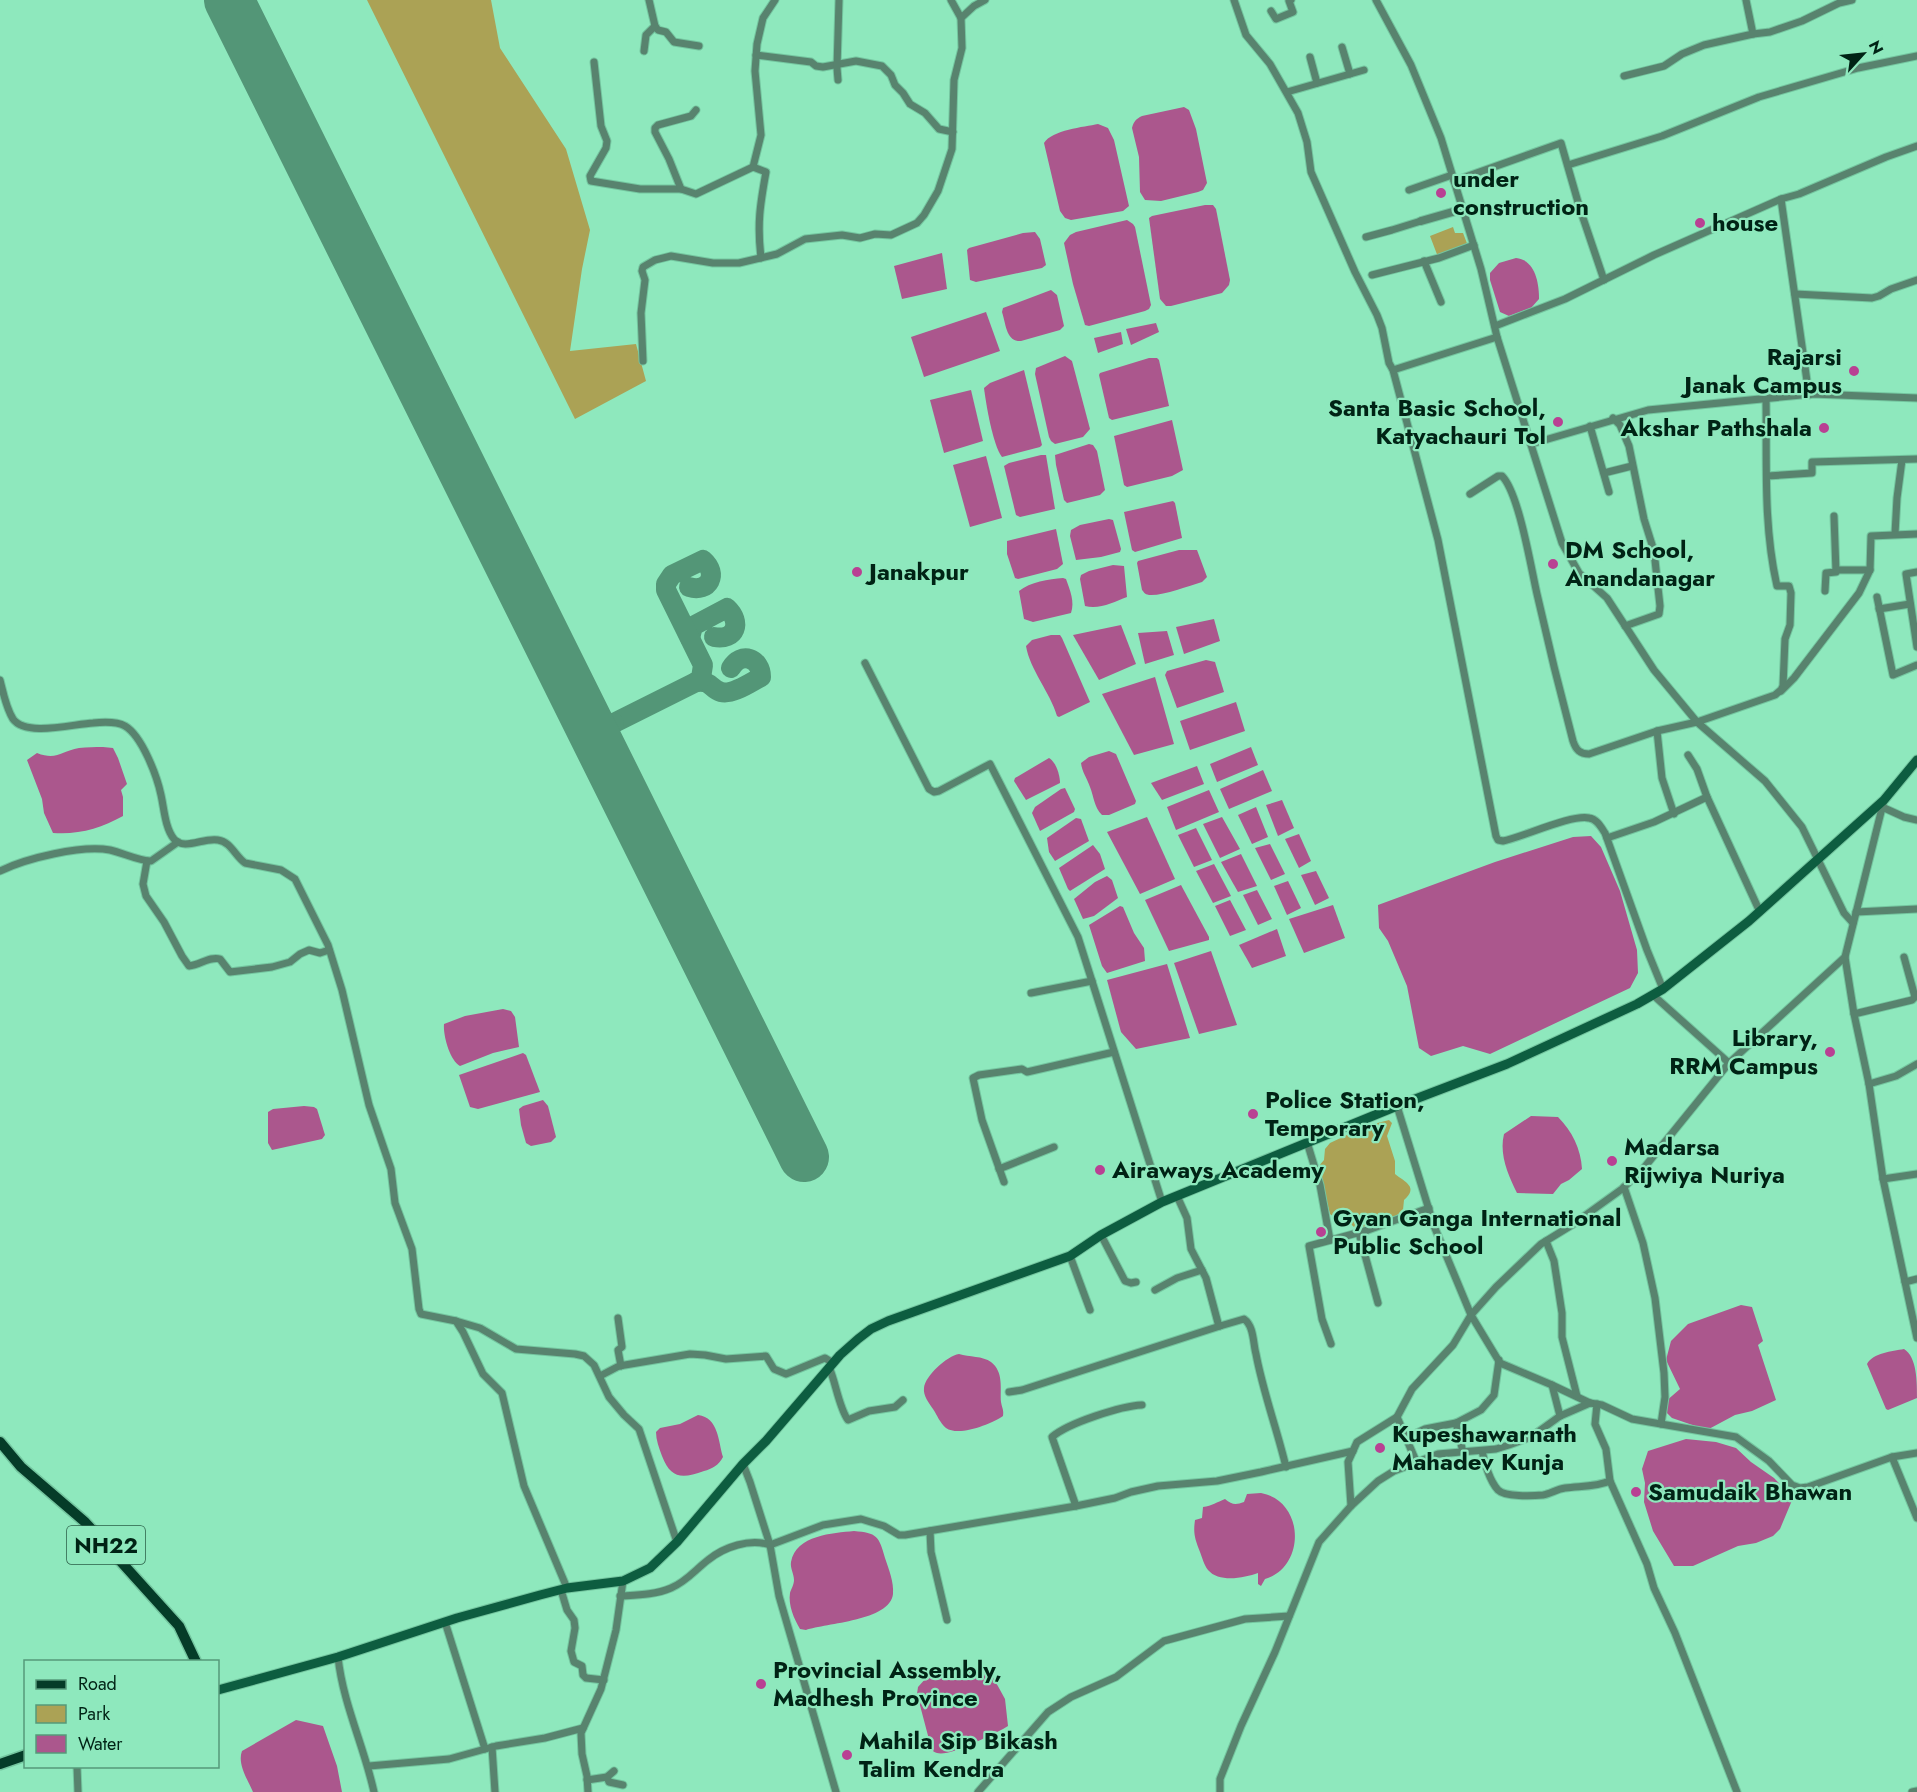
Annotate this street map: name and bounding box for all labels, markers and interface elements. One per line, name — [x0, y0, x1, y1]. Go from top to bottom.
north arrow — [1833, 24, 1893, 84]
text: N — [1863, 37, 1889, 58]
place label: under construction — [1453, 161, 1589, 224]
marker: under construction — [1434, 186, 1448, 200]
place label: house — [1712, 205, 1778, 240]
marker: house — [1693, 216, 1707, 230]
place label: Rajarsi Janak Campus — [1680, 339, 1842, 402]
marker: Rajarsi Janak Campus — [1847, 364, 1861, 378]
place label: Santa Basic School, Katyachauri Tol — [1328, 390, 1546, 453]
place label: Akshar Pathshala — [1620, 410, 1812, 445]
marker: Santa Basic School, Katyachauri Tol — [1551, 415, 1565, 429]
marker: Akshar Pathshala — [1817, 421, 1831, 435]
place label: DM School, Anandanagar — [1564, 532, 1715, 595]
place label: Janakpur — [865, 554, 969, 589]
marker: DM School, Anandanagar — [1546, 557, 1560, 571]
marker: Janakpur — [850, 565, 864, 579]
place label: Library, RRM Campus — [1669, 1020, 1818, 1083]
marker: Library, RRM Campus — [1823, 1045, 1837, 1059]
place label: Police Station, Temporary — [1265, 1082, 1425, 1145]
marker: Police Station, Temporary — [1246, 1107, 1260, 1121]
place label: Madarsa Rijwiya Nuriya — [1624, 1129, 1785, 1192]
place label: Airaways Academy — [1111, 1152, 1324, 1187]
marker: Madarsa Rijwiya Nuriya — [1605, 1154, 1619, 1168]
marker: Airaways Academy — [1093, 1163, 1107, 1177]
place label: Gyan Ganga International Public School — [1333, 1200, 1621, 1263]
marker: Gyan Ganga International Public School — [1314, 1225, 1328, 1239]
place label: Kupeshawarnath Mahadev Kunja — [1392, 1416, 1577, 1479]
marker: Kupeshawarnath Mahadev Kunja — [1373, 1441, 1387, 1455]
place label: Samudaik Bhawan — [1648, 1474, 1852, 1509]
marker: Samudaik Bhawan — [1629, 1485, 1643, 1499]
road number: NH22 — [67, 1526, 145, 1564]
place label: Provincial Assembly, Madhesh Province — [773, 1652, 1002, 1715]
legend — [24, 1660, 219, 1768]
text: Road — [78, 1671, 117, 1697]
marker: Provincial Assembly, Madhesh Province — [754, 1677, 768, 1691]
text: Park — [78, 1701, 110, 1727]
place label: Mahila Sip Bikash Talim Kendra — [859, 1723, 1058, 1786]
text: Water — [78, 1731, 123, 1757]
marker: Mahila Sip Bikash Talim Kendra — [840, 1748, 854, 1762]

